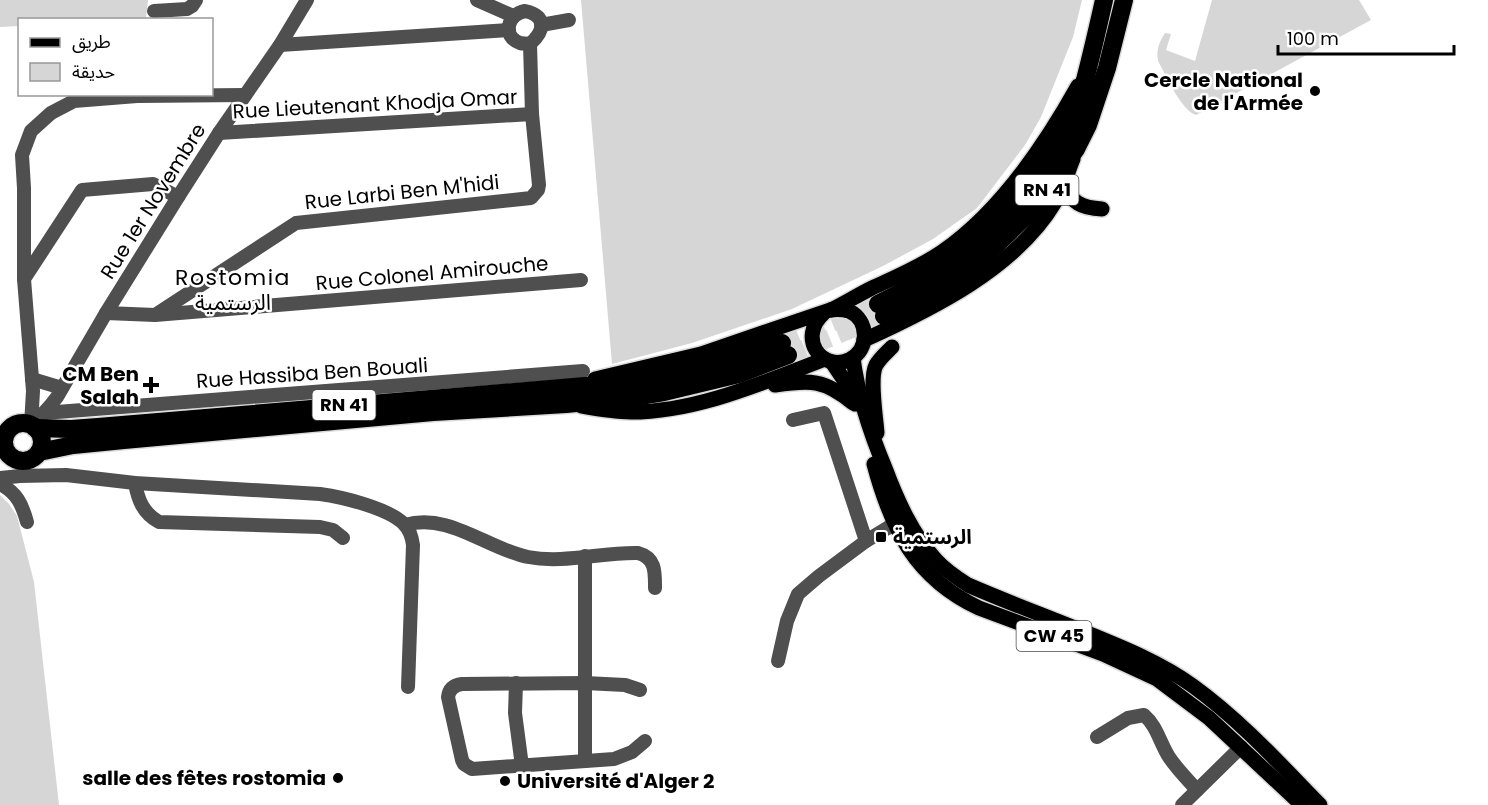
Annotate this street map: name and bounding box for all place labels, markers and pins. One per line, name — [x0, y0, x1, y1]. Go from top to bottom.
place label: Cercle National de l'Armée — [1144, 66, 1303, 117]
marker: Cercle National de l'Armée — [1308, 84, 1322, 98]
place label: CM Ben Salah — [62, 360, 139, 411]
marker: CM Ben Salah — [144, 378, 158, 392]
place label: الرستمية — [893, 523, 972, 551]
marker: الرستمية — [874, 530, 888, 544]
place label: salle des fêtes rostomia — [82, 764, 326, 792]
place label: Université d'Alger 2 — [517, 767, 714, 795]
marker: salle des fêtes rostomia — [331, 771, 345, 785]
marker: Université d'Alger 2 — [498, 774, 512, 788]

